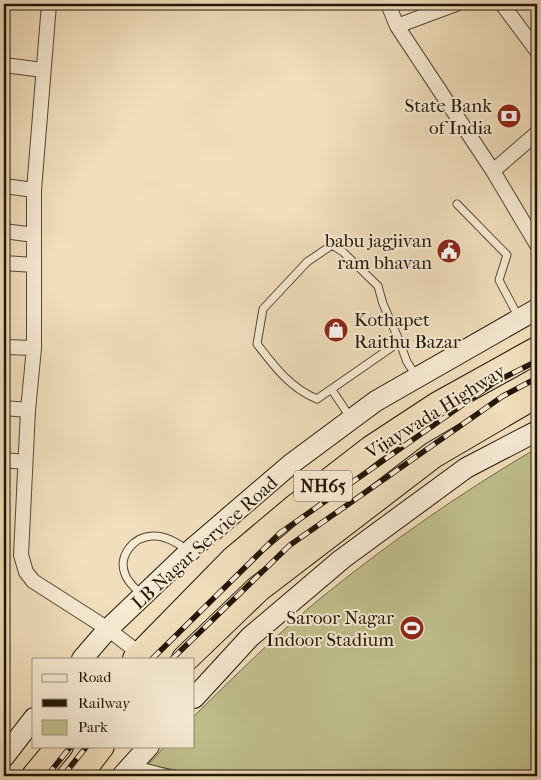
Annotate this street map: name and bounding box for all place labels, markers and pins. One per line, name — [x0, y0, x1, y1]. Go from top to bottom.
place label: State Bank of India — [404, 95, 492, 139]
bank icon: State Bank of India — [496, 103, 522, 129]
place label: babu jagjivan ram bhavan — [324, 230, 432, 274]
public building icon: babu jagjivan ram bhavan — [436, 238, 462, 264]
place label: Kothapet Raithu Bazar — [354, 309, 462, 353]
shop icon: Kothapet Raithu Bazar — [323, 317, 349, 343]
place label: Saroor Nagar Indoor Stadium — [266, 607, 395, 651]
sports icon: Saroor Nagar Indoor Stadium — [399, 615, 425, 641]

